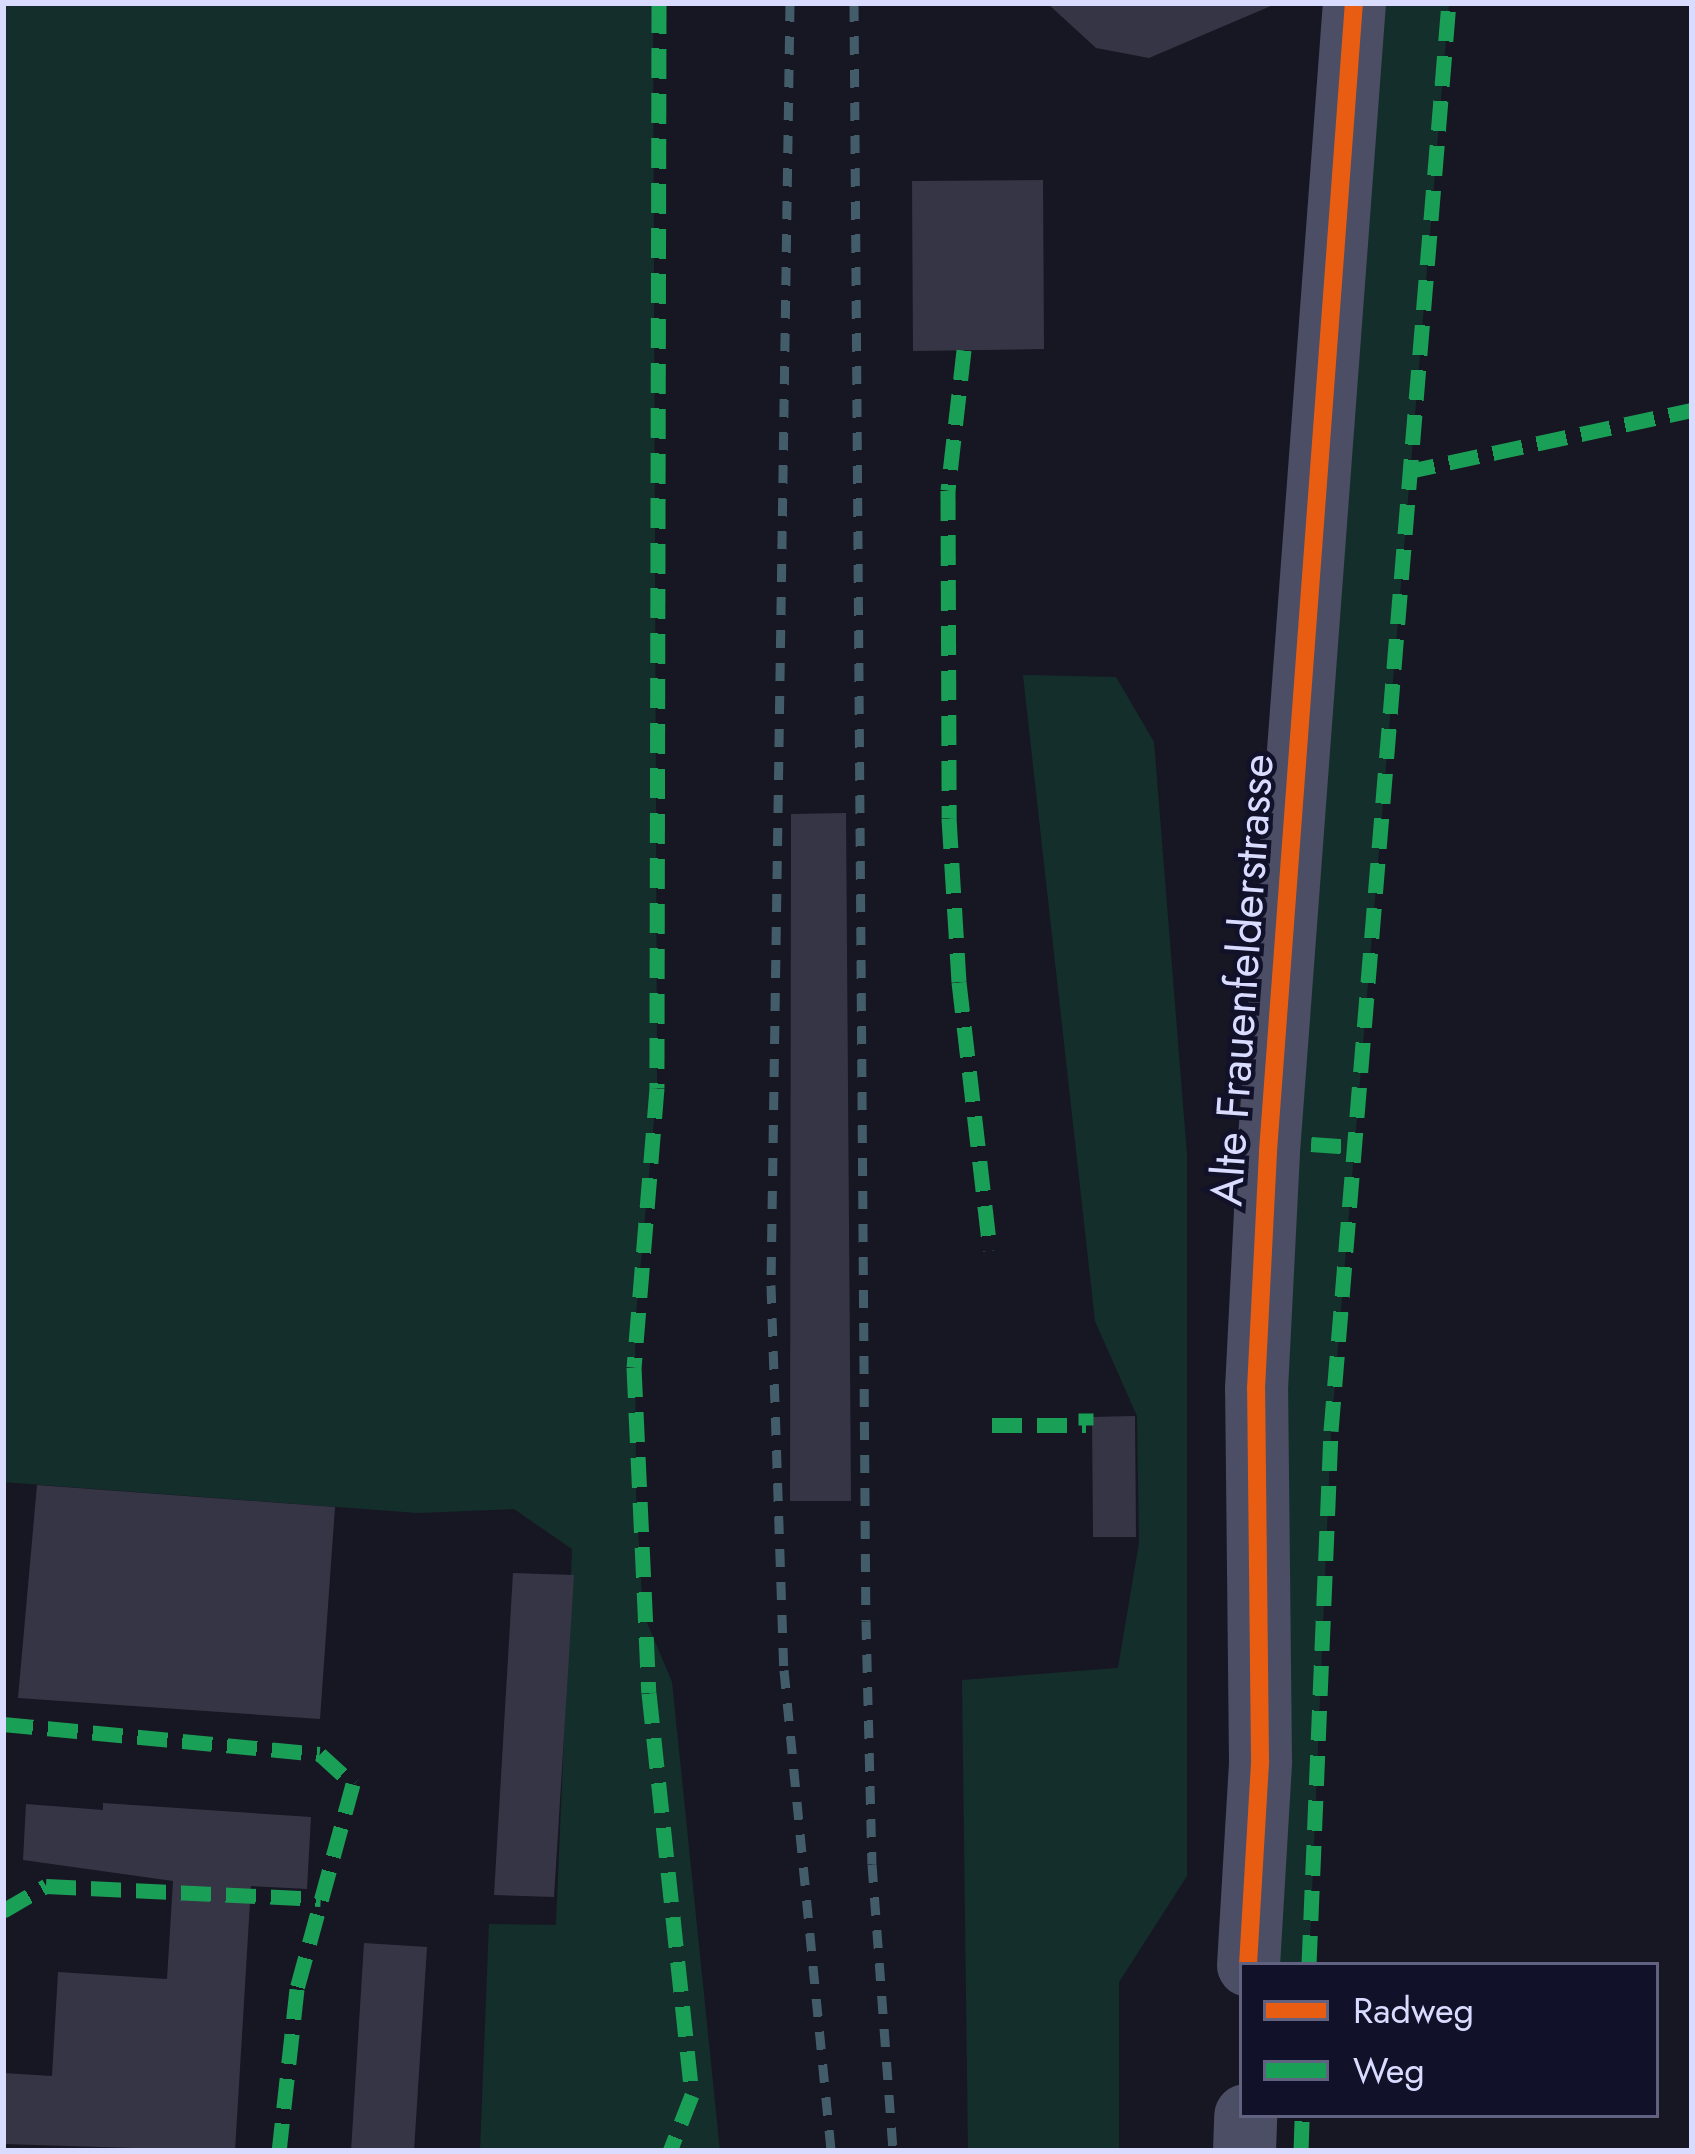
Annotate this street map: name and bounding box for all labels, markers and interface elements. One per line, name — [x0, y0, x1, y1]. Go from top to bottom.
street label: Alte Frauenfelderstrasse — [1199, 752, 1285, 1208]
legend — [1239, 1962, 1659, 2118]
text: Radweg — [1353, 1984, 1474, 2036]
text: Weg — [1353, 2044, 1425, 2096]

